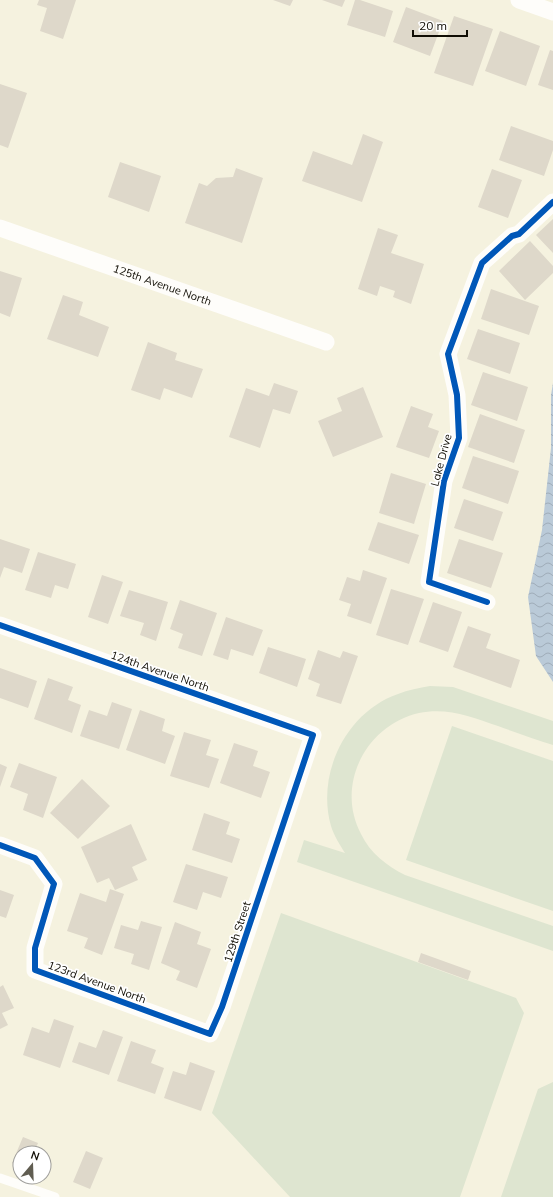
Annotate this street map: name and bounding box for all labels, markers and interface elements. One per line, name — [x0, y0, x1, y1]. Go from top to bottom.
scale bar — [413, 12, 467, 38]
text: 20 m — [419, 18, 447, 33]
street label: 125th Avenue North — [111, 261, 213, 308]
street label: Lake Drive — [427, 432, 455, 488]
street label: 124th Avenue North — [109, 648, 211, 694]
street label: 129th Street — [221, 900, 253, 964]
street label: 123rd Avenue North — [46, 958, 148, 1006]
north arrow — [12, 1145, 52, 1185]
text: N — [29, 1148, 41, 1164]

